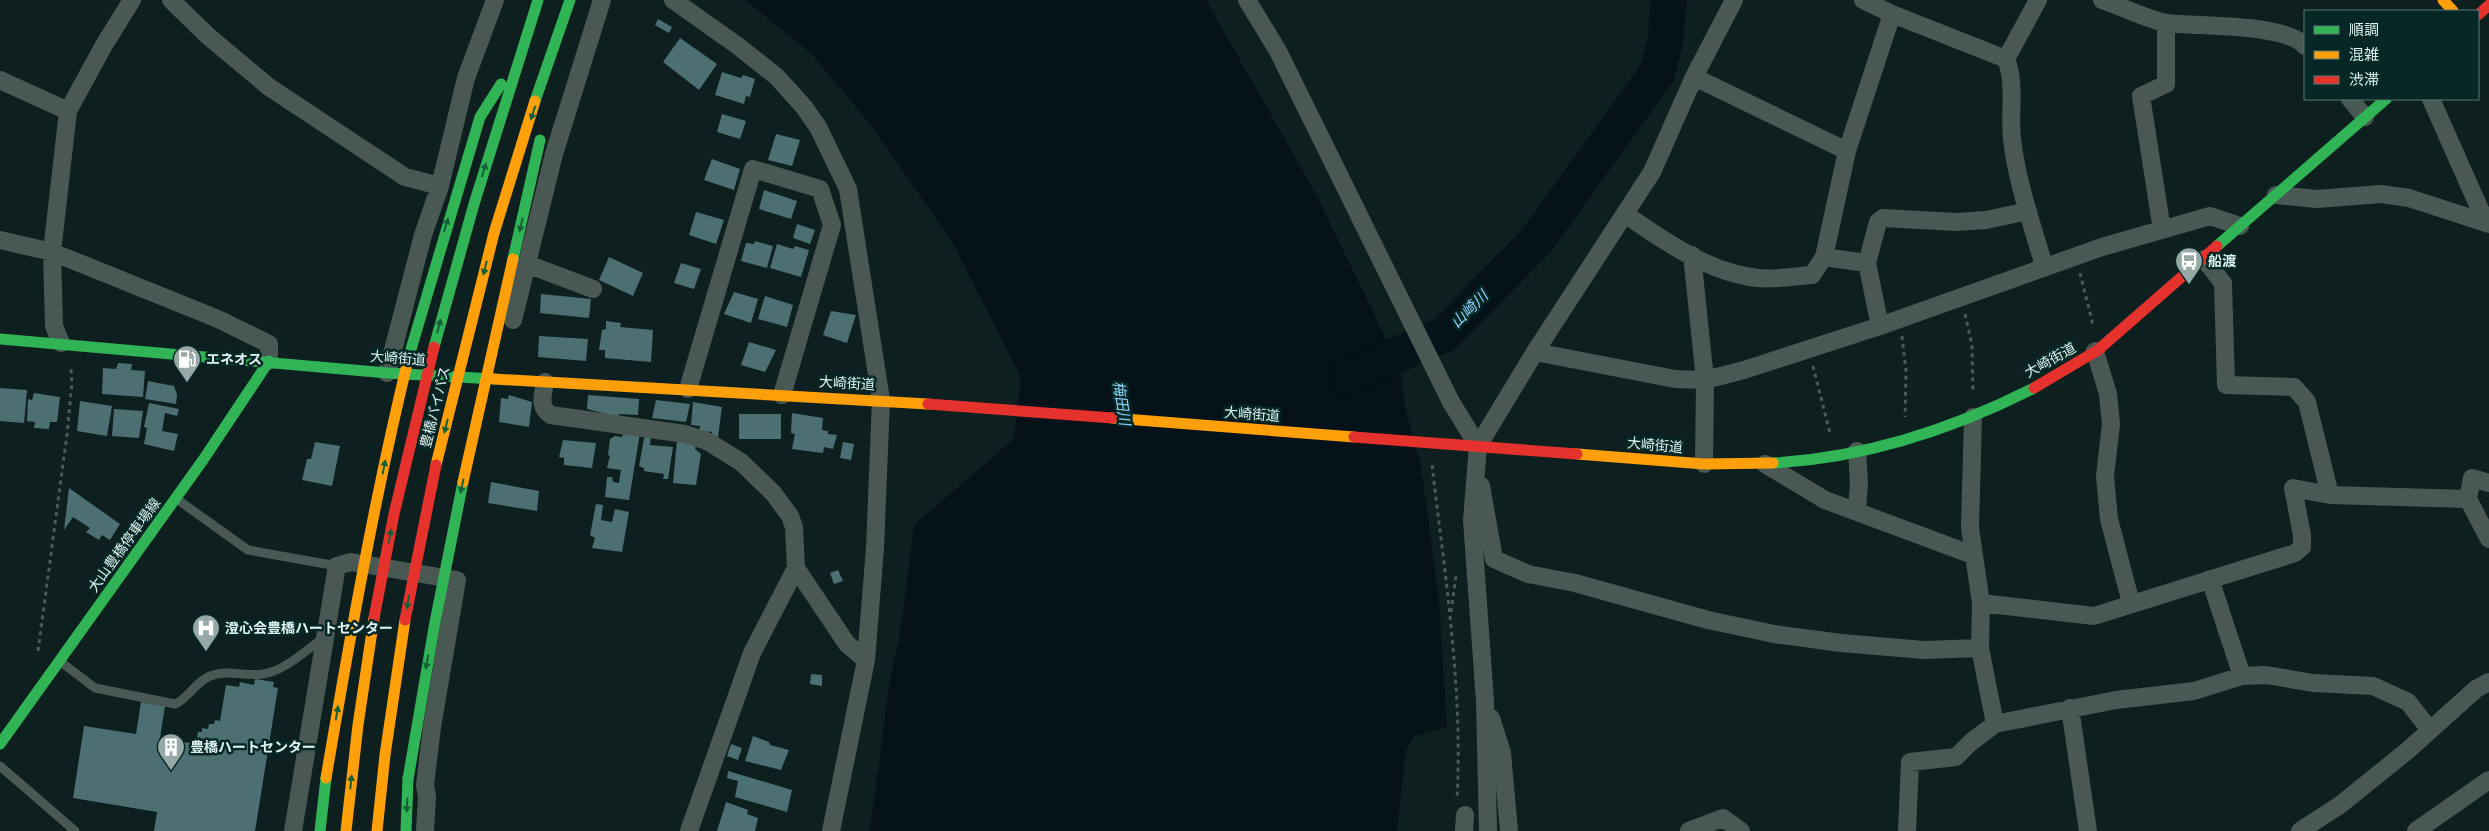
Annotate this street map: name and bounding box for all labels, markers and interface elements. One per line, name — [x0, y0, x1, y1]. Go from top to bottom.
legend — [2304, 10, 2479, 100]
text: 順調 — [2349, 20, 2379, 39]
text: 混雑 — [2349, 45, 2379, 64]
text: 渋滞 — [2349, 70, 2379, 89]
one-way arrow — [529, 106, 537, 121]
one-way arrow — [481, 163, 489, 178]
one-way arrow — [442, 217, 450, 232]
one-way arrow — [517, 217, 525, 233]
bus stop icon: 船渡 — [2174, 246, 2204, 285]
place label: 船渡 — [2208, 252, 2237, 270]
one-way arrow — [481, 261, 489, 276]
water label: 山崎川 — [1446, 285, 1493, 332]
one-way arrow — [436, 319, 444, 334]
street label: 大崎街道 — [2021, 339, 2079, 381]
fuel station icon: エネオス — [172, 344, 202, 383]
street label: 大崎街道 — [369, 347, 427, 369]
place label: エネオス — [206, 350, 262, 368]
street label: 豊橋バイパス — [416, 364, 454, 450]
street label: 大崎街道 — [819, 373, 875, 393]
water label: 梅田川 — [1109, 379, 1135, 429]
street label: 大崎街道 — [1223, 403, 1281, 425]
one-way arrow — [442, 418, 450, 433]
street label: 大崎街道 — [1626, 434, 1684, 456]
one-way arrow — [380, 460, 388, 475]
one-way arrow — [458, 478, 466, 494]
street label: 大山豊橋停車場線 — [84, 494, 164, 596]
one-way arrow — [387, 527, 395, 543]
one-way arrow — [404, 594, 412, 610]
hospital icon: 澄心会豊橋ハートセンター — [191, 613, 221, 652]
place label: 澄心会豊橋ハートセンター — [225, 619, 393, 637]
one-way arrow — [423, 655, 431, 671]
one-way arrow — [333, 704, 341, 720]
building icon: 豊橋ハートセンター — [156, 732, 186, 771]
place label: 豊橋ハートセンター — [190, 738, 316, 756]
one-way arrow — [347, 774, 355, 790]
one-way arrow — [403, 797, 411, 813]

